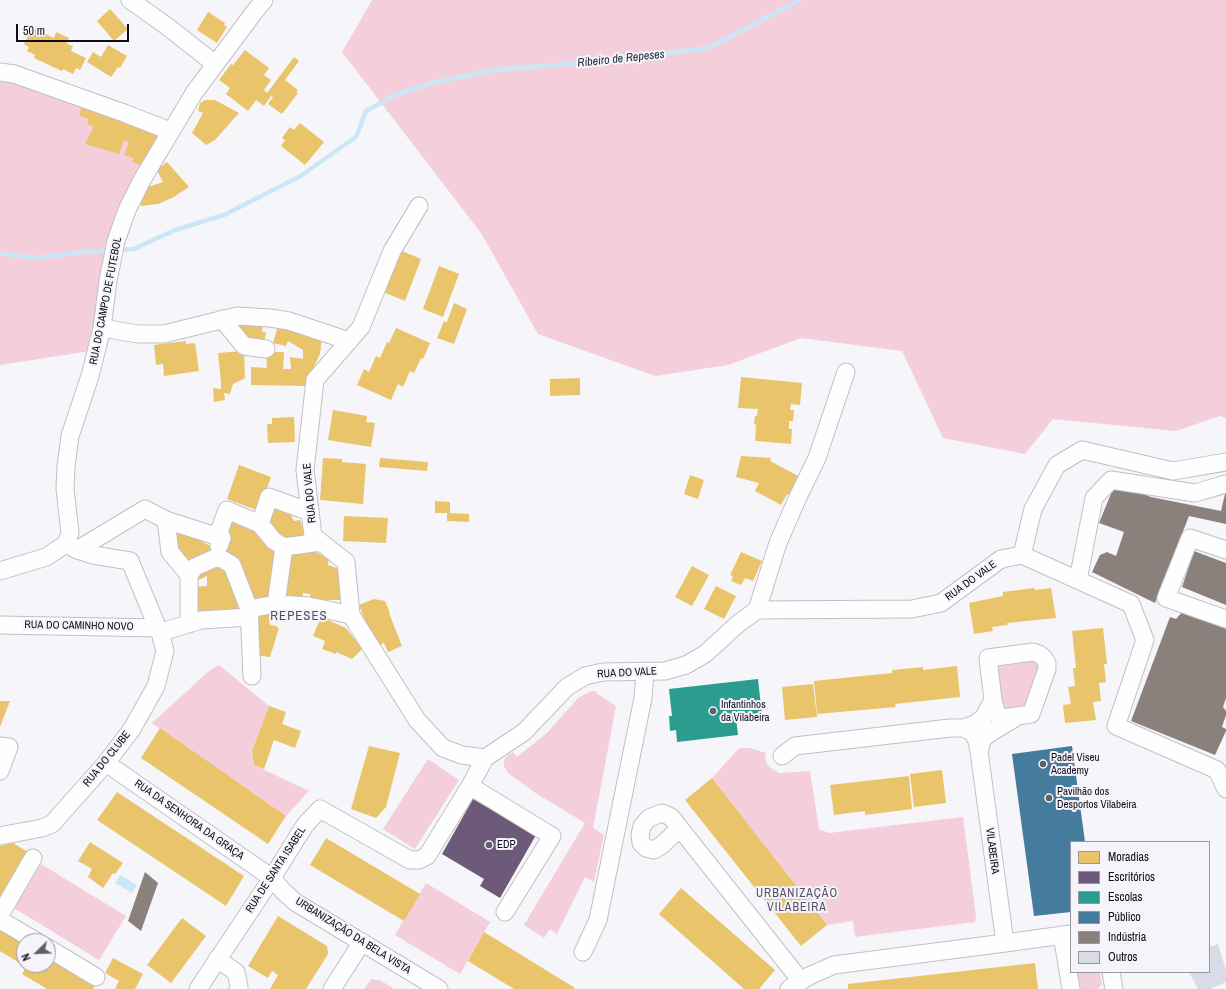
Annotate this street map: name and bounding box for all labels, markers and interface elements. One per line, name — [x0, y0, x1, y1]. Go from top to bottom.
scale bar — [18, 16, 131, 42]
text: 50 m — [23, 23, 45, 39]
water label: Ribeiro de Repeses — [577, 47, 665, 71]
street label: RUA DO CAMPO DE FUTEBOL — [87, 236, 125, 366]
street label: RUA DO VALE — [301, 463, 319, 523]
street label: RUA DO VALE — [943, 558, 999, 604]
district label: REPESES — [270, 609, 328, 625]
street label: RUA DO CAMINHO NOVO — [24, 618, 134, 634]
street label: RUA DO VALE — [597, 665, 657, 681]
place label: Infantinhos da Vilabeira — [721, 698, 769, 724]
marker: Infantinhos da Vilabeira — [708, 706, 718, 716]
street label: RUA DO CLUBE — [81, 729, 133, 789]
place label: Padel Viseu Academy — [1051, 751, 1099, 777]
marker: Padel Viseu Academy — [1038, 759, 1048, 769]
street label: RUA DA SENHORA DA GRAÇA — [132, 777, 246, 863]
place label: Pavilhão dos Desportos Vilabeira — [1057, 785, 1137, 811]
marker: Pavilhão dos Desportos Vilabeira — [1044, 793, 1054, 803]
street label: RUA DE SANTA ISABEL — [243, 824, 309, 916]
street label: VILABEIRA — [983, 827, 1001, 875]
place label: EDP — [497, 838, 516, 852]
marker: EDP — [484, 840, 494, 850]
legend — [1070, 841, 1210, 973]
text: Moradias — [1108, 849, 1149, 865]
text: Escritórios — [1108, 869, 1155, 885]
district label: URBANIZAÇÃO VILABEIRA — [756, 887, 838, 915]
text: Escolas — [1108, 889, 1142, 905]
street label: URBANIZAÇÃO DA BELA VISTA — [293, 895, 413, 977]
text: Público — [1108, 909, 1141, 925]
text: Indústria — [1108, 929, 1146, 945]
north arrow — [16, 933, 56, 973]
text: Outros — [1108, 949, 1138, 965]
text: N — [18, 952, 34, 963]

